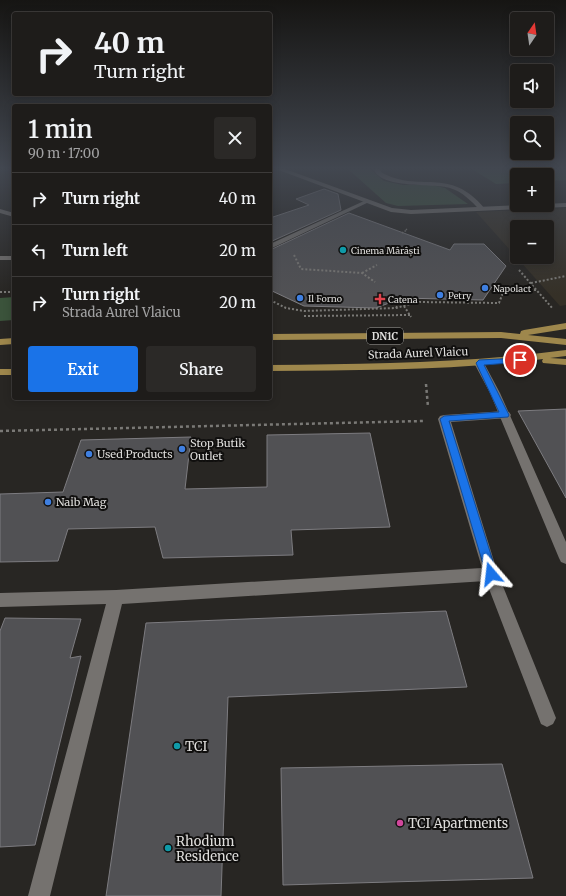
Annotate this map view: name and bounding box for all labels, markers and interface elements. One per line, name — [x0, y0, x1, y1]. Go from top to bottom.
north arrow — [510, 12, 554, 56]
map controls — [510, 12, 554, 264]
text: 40 m — [94, 25, 165, 61]
icon: right — [28, 28, 80, 80]
text: Turn right — [94, 60, 185, 83]
button: sound — [510, 64, 554, 108]
text: 1 min — [28, 114, 93, 145]
button: search — [510, 116, 554, 160]
button: close — [214, 117, 256, 159]
text: 90 m · 17:00 — [28, 145, 100, 162]
button: + — [510, 168, 554, 212]
icon: right — [28, 188, 50, 210]
text: Turn right — [62, 189, 140, 208]
text: 40 m — [219, 189, 256, 208]
button: − — [510, 220, 554, 264]
icon: left — [28, 240, 50, 262]
text: Turn left — [62, 241, 128, 260]
text: 20 m — [219, 241, 256, 260]
marker: Cinema Mărăști — [338, 245, 348, 255]
place label: Cinema Mărăști — [351, 245, 420, 257]
marker: Napolact — [480, 283, 490, 293]
place label: Napolact — [493, 283, 532, 294]
text: Turn right — [62, 285, 140, 304]
marker: Petry — [435, 290, 445, 300]
place label: Petry — [448, 290, 472, 301]
icon: right — [28, 292, 50, 314]
text: 20 m — [219, 293, 256, 312]
marker: Il Forno — [295, 293, 305, 303]
place label: Il Forno — [308, 293, 342, 304]
marker: Catena — [375, 294, 385, 304]
place label: Catena — [388, 294, 418, 305]
text: Strada Aurel Vlaicu — [62, 304, 181, 321]
road number: DN1C — [367, 328, 403, 344]
pin — [503, 343, 537, 377]
street label: Strada Aurel Vlaicu — [368, 344, 468, 362]
button: Exit — [28, 346, 138, 392]
button: Share — [146, 346, 256, 392]
icon: arrive — [509, 349, 531, 371]
place label: Stop Butik Outlet — [190, 436, 245, 463]
marker: Stop Butik Outlet — [177, 444, 187, 454]
place label: Used Products — [97, 447, 173, 461]
marker: Used Products — [84, 449, 94, 459]
place label: Naib Mag — [56, 495, 107, 509]
marker: Naib Mag — [43, 497, 53, 507]
position arrow — [470, 553, 512, 595]
place label: TCI — [185, 738, 208, 755]
marker: TCI — [172, 741, 182, 751]
place label: TCI Apartments — [408, 815, 508, 832]
marker: TCI Apartments — [395, 818, 405, 828]
place label: Rhodium Residence — [176, 833, 239, 865]
marker: Rhodium Residence — [163, 843, 173, 853]

